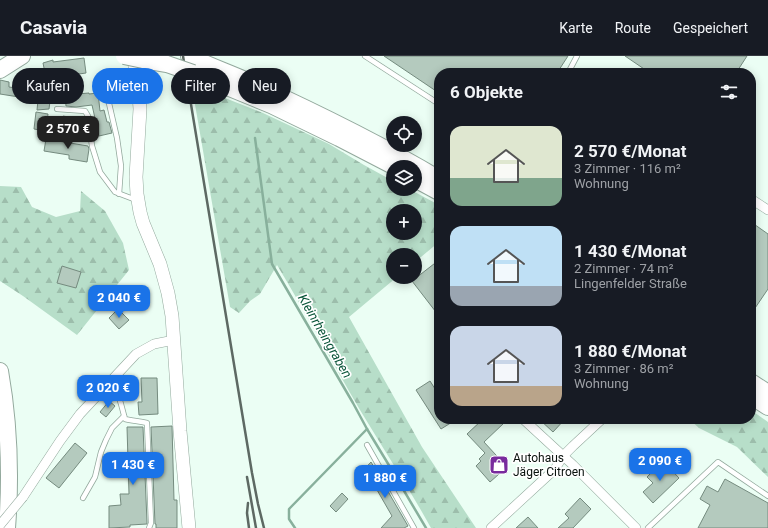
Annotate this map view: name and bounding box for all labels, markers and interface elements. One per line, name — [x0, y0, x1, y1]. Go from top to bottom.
text: Casavia — [20, 16, 87, 39]
text: Karte — [559, 20, 593, 36]
text: Route — [615, 20, 651, 36]
text: Gespeichert — [673, 20, 748, 36]
chip: Kaufen — [12, 68, 84, 104]
chip: Mieten — [92, 68, 163, 104]
chip: Filter — [171, 68, 230, 104]
chip: Neu — [238, 68, 291, 104]
icon: filters — [718, 81, 740, 103]
text: 6 Objekte — [450, 82, 523, 102]
pin: 2 570 € — [31, 116, 105, 150]
map controls — [386, 116, 422, 284]
button: locate — [386, 116, 422, 152]
text: 2 570 € — [46, 121, 90, 136]
text: 2 570 €/Monat — [574, 141, 686, 161]
icon: home — [482, 142, 530, 190]
button: layers — [386, 160, 422, 196]
text: 3 Zimmer · 116 m² — [574, 161, 681, 176]
text: Wohnung — [574, 176, 629, 191]
button: + — [386, 204, 422, 240]
text: 1 430 €/Monat — [574, 241, 686, 261]
icon: home — [482, 242, 530, 290]
button: − — [386, 248, 422, 284]
text: 2 Zimmer · 74 m² — [574, 261, 673, 276]
text: Lingenfelder Straße — [574, 276, 687, 291]
pin: 2 040 € — [82, 285, 156, 319]
text: 2 040 € — [97, 290, 141, 305]
water label: Kleinrheingraben — [295, 291, 355, 381]
text: 1 880 €/Monat — [574, 341, 686, 361]
icon: home — [482, 342, 530, 390]
text: 3 Zimmer · 86 m² — [574, 361, 673, 376]
pin: 2 020 € — [71, 375, 145, 409]
text: Wohnung — [574, 376, 629, 391]
text: 2 020 € — [86, 380, 130, 395]
pin: 2 090 € — [623, 448, 697, 482]
place label: Autohaus Jäger Citroen — [513, 451, 585, 479]
pin: 1 430 € — [96, 452, 170, 486]
text: 2 090 € — [638, 453, 682, 468]
shop icon: Autohaus Jäger Citroen — [488, 454, 510, 476]
text: 1 430 € — [111, 457, 155, 472]
pin: 1 880 € — [348, 465, 422, 499]
text: 1 880 € — [363, 470, 407, 485]

